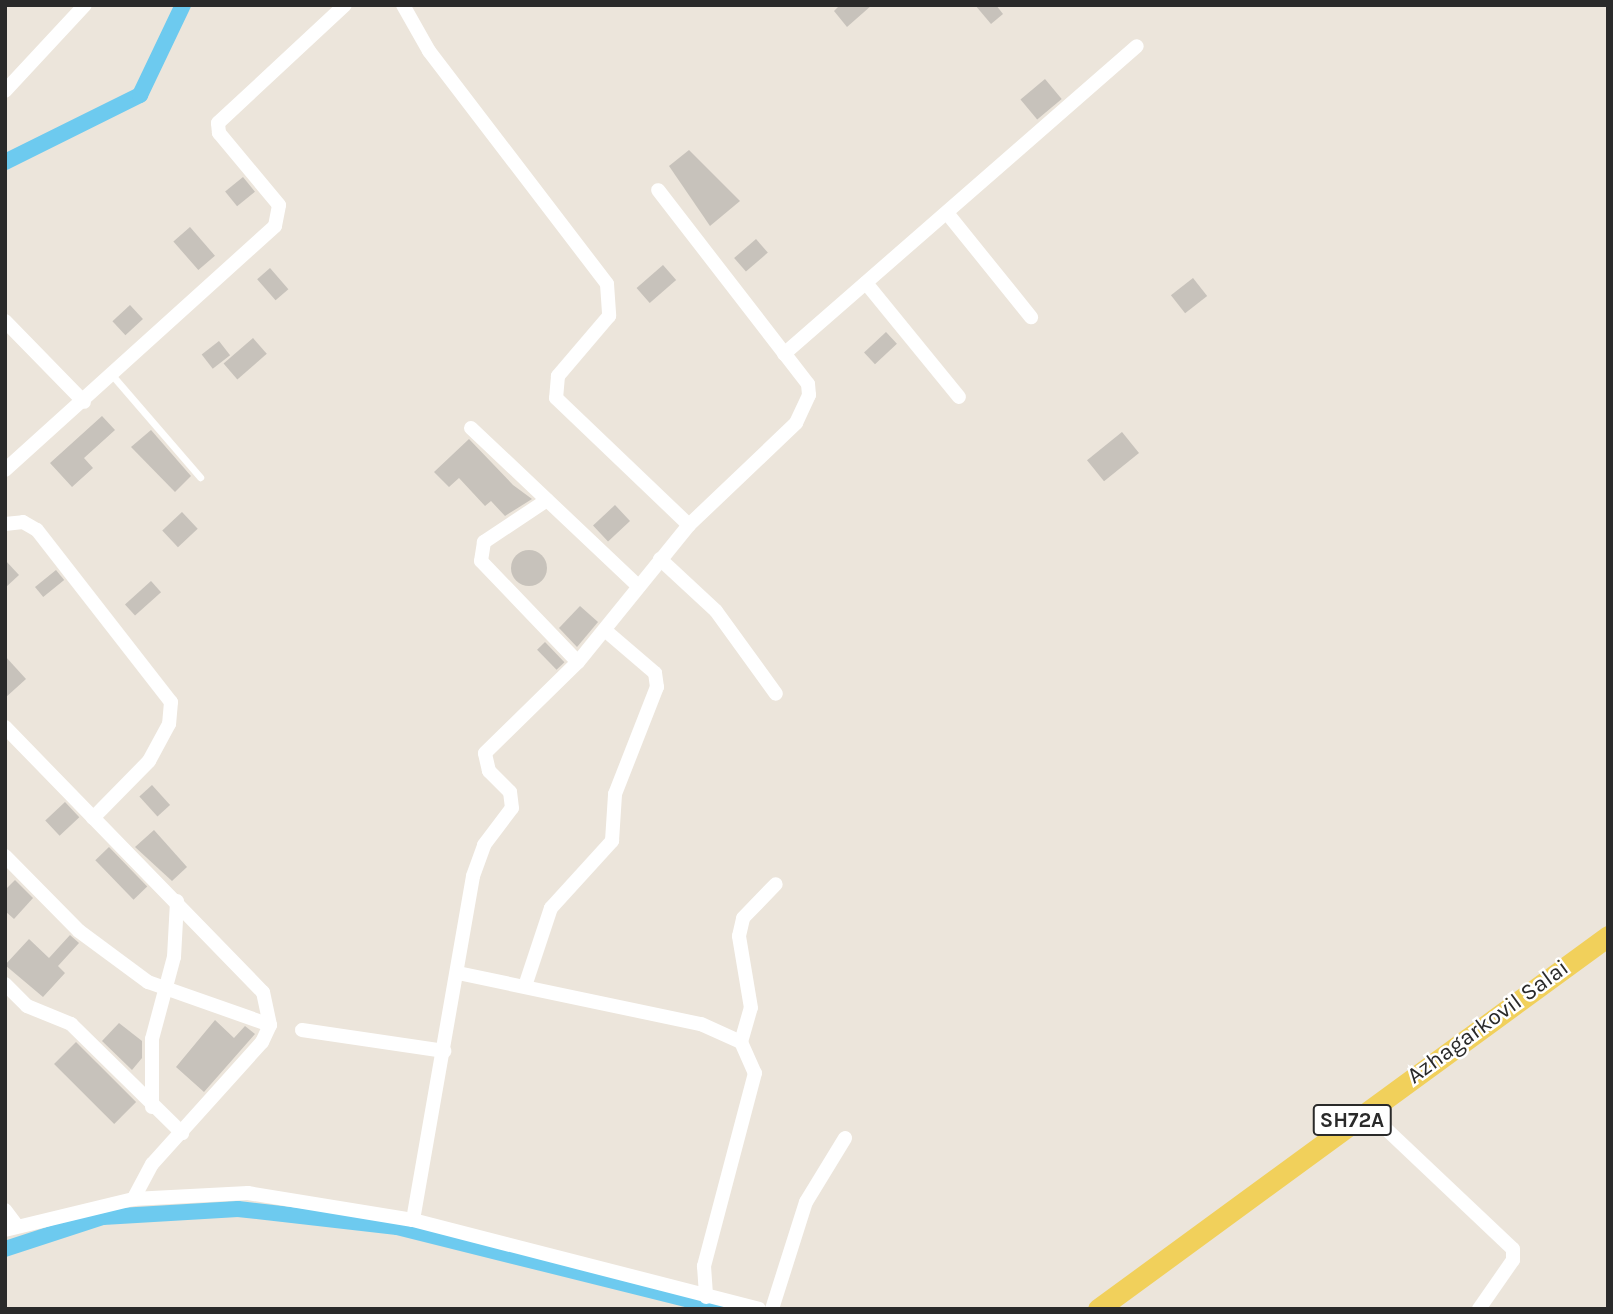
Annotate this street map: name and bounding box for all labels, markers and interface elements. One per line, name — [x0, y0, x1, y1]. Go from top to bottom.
street label: Azhagarkovil Salai — [1402, 954, 1574, 1090]
road number: SH72A — [1312, 1102, 1392, 1138]

